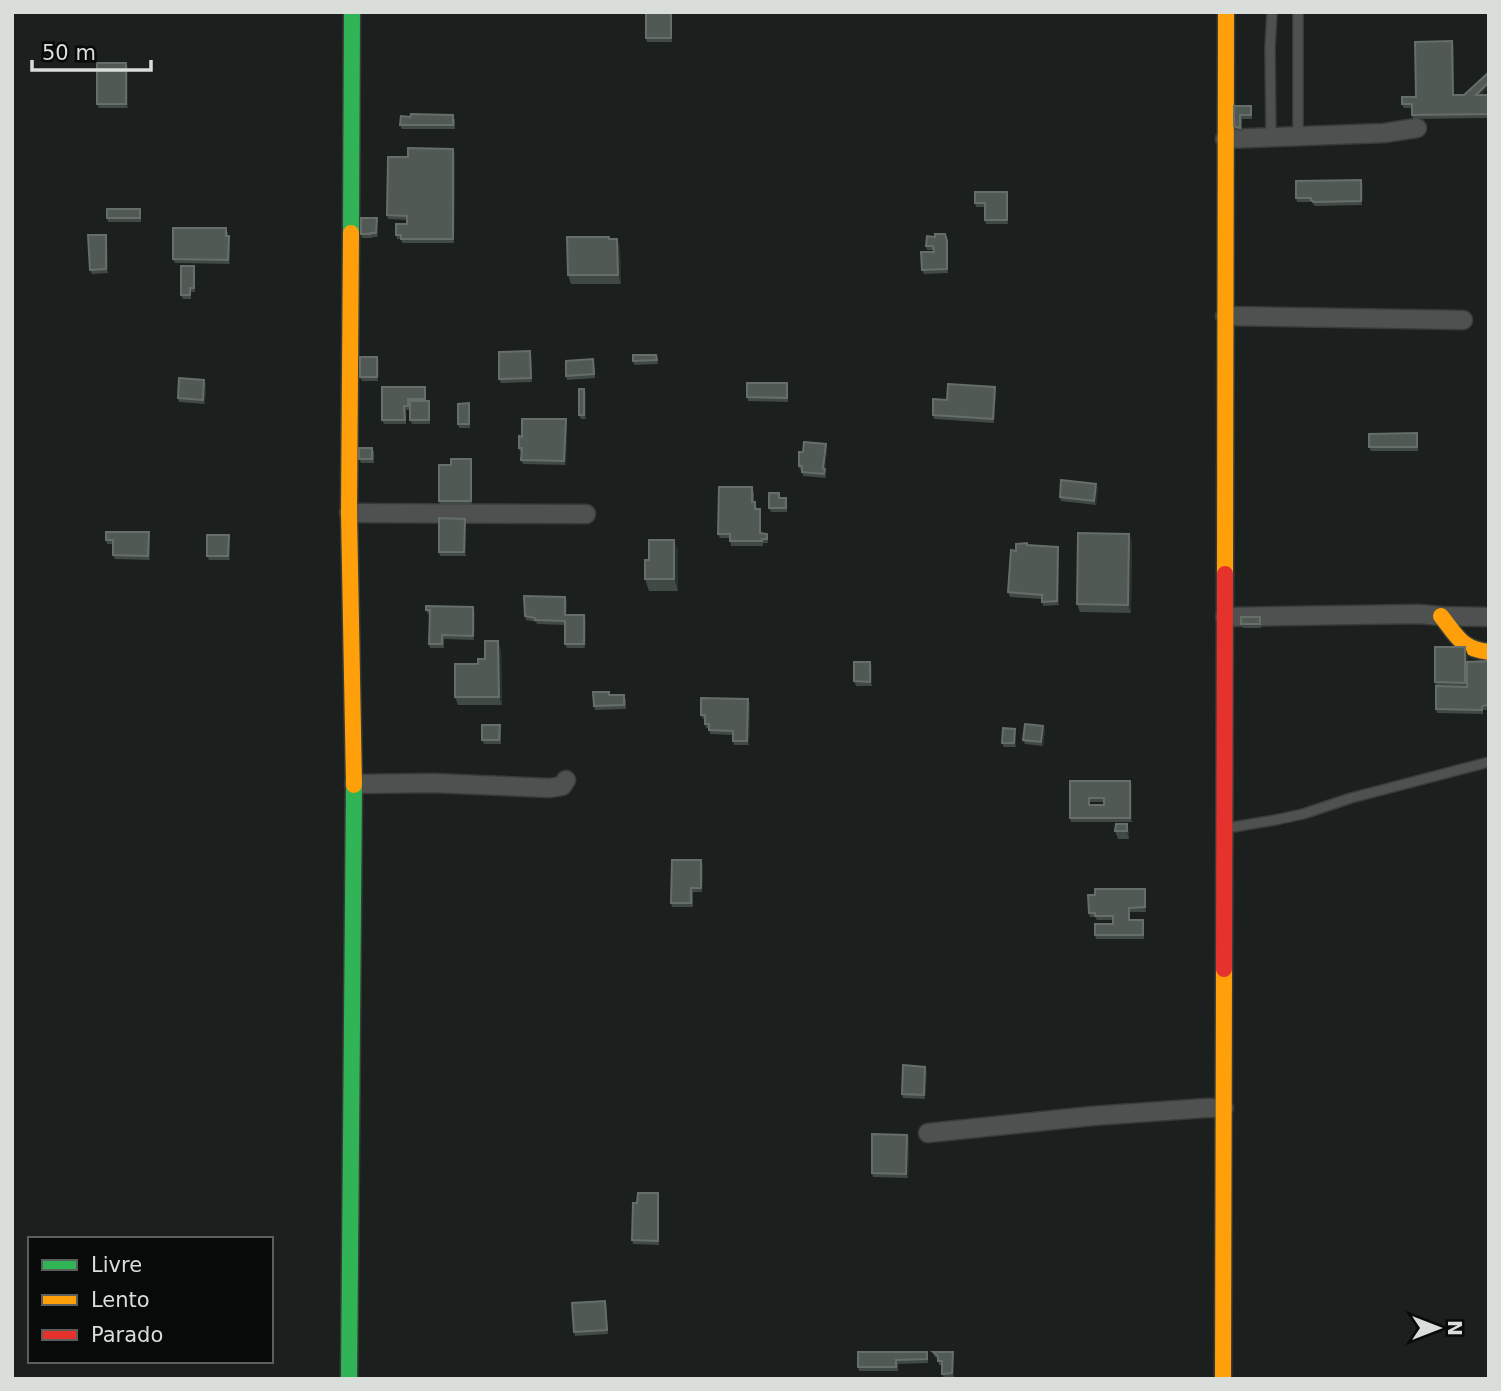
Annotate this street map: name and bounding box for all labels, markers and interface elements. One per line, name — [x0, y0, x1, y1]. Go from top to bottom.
scale bar — [32, 28, 150, 72]
text: 50 m — [42, 41, 96, 65]
legend — [28, 1237, 273, 1363]
text: Livre — [91, 1253, 142, 1277]
text: Lento — [91, 1288, 150, 1312]
north arrow — [1403, 1293, 1473, 1363]
text: N — [1444, 1320, 1466, 1336]
text: Parado — [91, 1323, 163, 1347]

